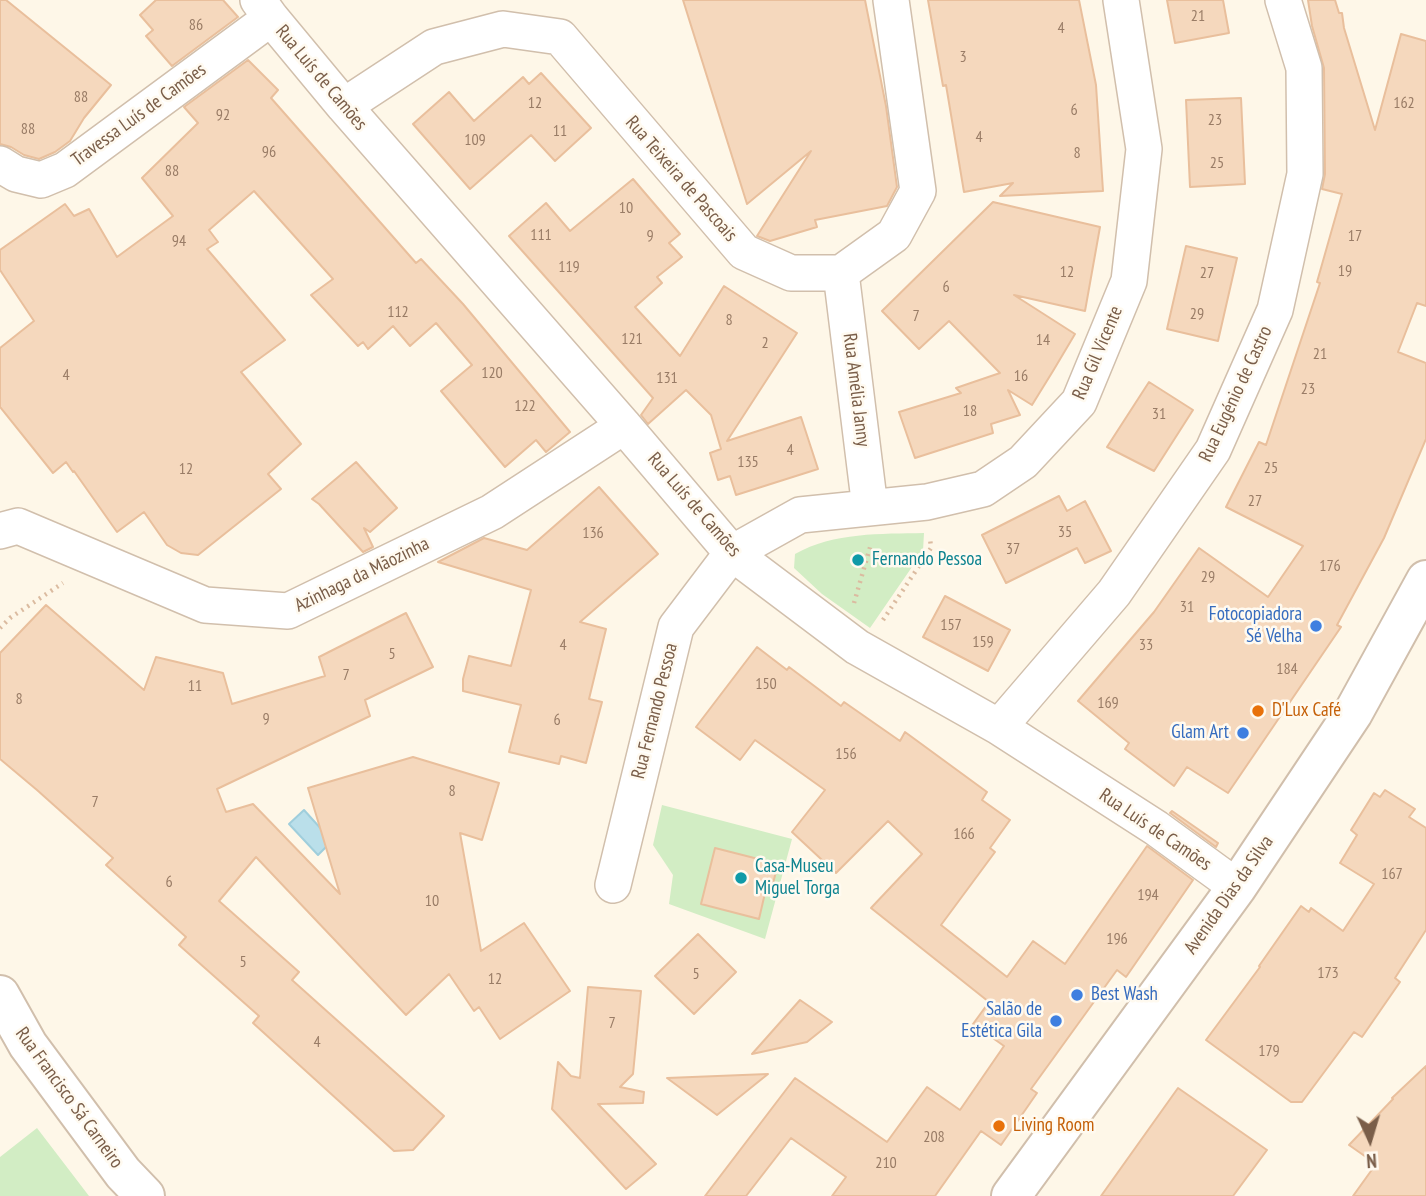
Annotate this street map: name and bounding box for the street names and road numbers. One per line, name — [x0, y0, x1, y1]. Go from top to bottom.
street label: Rua Luís de Camões — [270, 21, 372, 135]
street label: Travessa Luís de Camões — [67, 59, 211, 171]
street label: Rua Teixeira de Pascoais — [620, 112, 742, 246]
street label: Rua Gil Vicente — [1068, 303, 1128, 403]
street label: Rua Eugénio de Castro — [1195, 322, 1277, 466]
street label: Rua Amélia Janny — [838, 332, 874, 448]
street label: Rua Luís de Camões — [643, 448, 745, 562]
street label: Azinhaga da Mãozinha — [291, 533, 433, 617]
street label: Rua Fernando Pessoa — [627, 641, 683, 781]
street label: Rua Luís de Camões — [1095, 784, 1215, 876]
street label: Avenida Dias da Silva — [1180, 831, 1278, 959]
street label: Rua Francisco Sá Carneiro — [10, 1023, 128, 1173]

